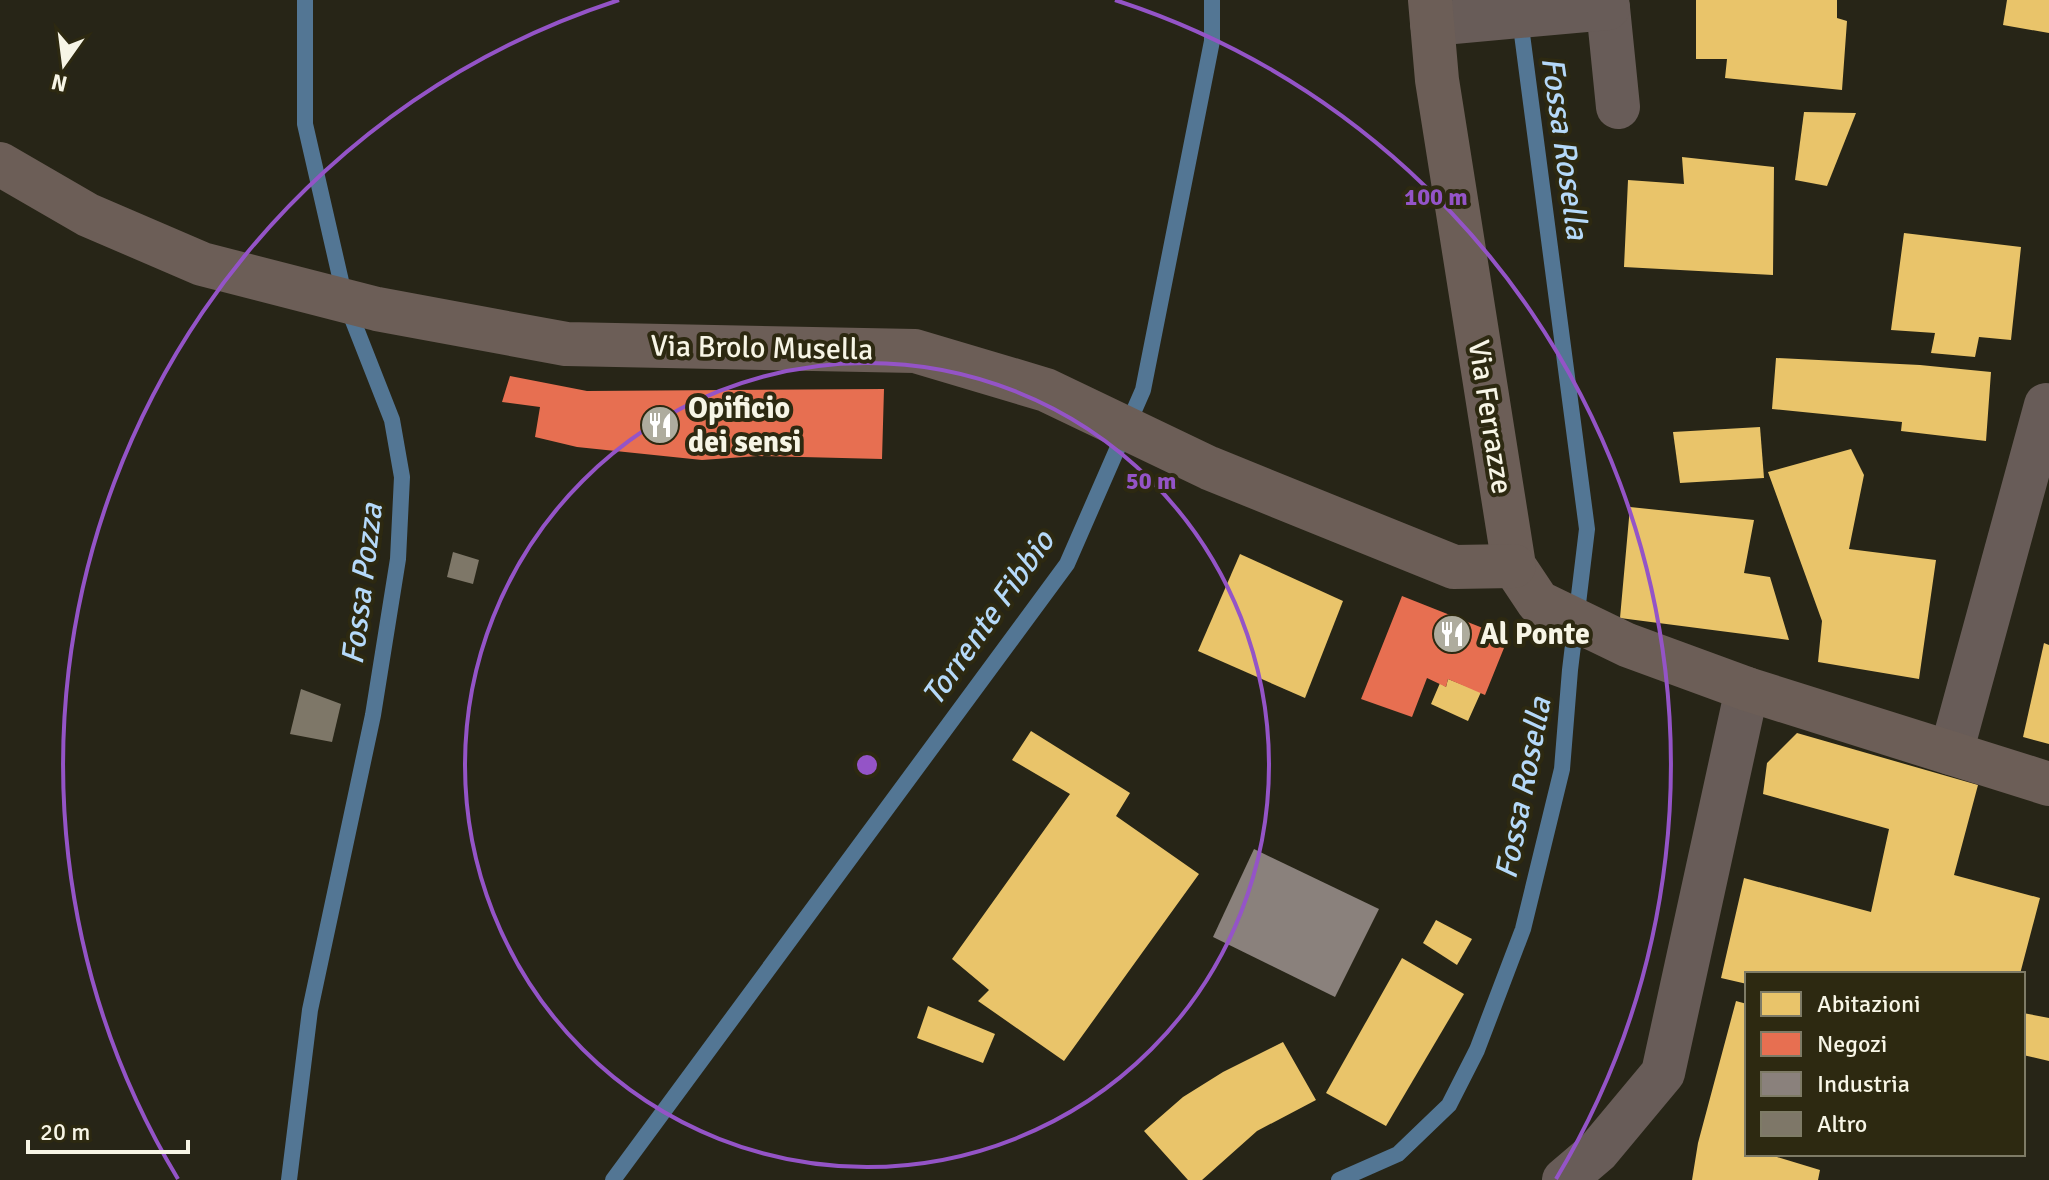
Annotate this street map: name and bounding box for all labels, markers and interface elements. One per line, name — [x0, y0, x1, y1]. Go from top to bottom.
north arrow — [24, 24, 104, 104]
water label: Fossa Rosella — [1533, 54, 1597, 243]
text: N — [49, 68, 70, 98]
text: 100 m — [1404, 182, 1468, 212]
street label: Via Brolo Musella — [650, 328, 874, 368]
street label: Via Ferrazze — [1460, 337, 1520, 497]
place label: Opificio dei sensi — [688, 390, 802, 461]
restaurant icon: Opificio dei sensi — [639, 404, 681, 446]
text: 50 m — [1126, 466, 1176, 496]
water label: Fossa Pozza — [333, 501, 391, 667]
water label: Torrente Fibbio — [913, 522, 1063, 713]
restaurant icon: Al Ponte — [1431, 613, 1473, 655]
place label: Al Ponte — [1480, 616, 1590, 653]
water label: Fossa Rosella — [1486, 693, 1560, 882]
centre of rings — [853, 751, 881, 779]
legend — [1745, 972, 2025, 1156]
text: Abitazioni — [1817, 989, 1921, 1019]
text: Negozi — [1817, 1029, 1887, 1059]
text: Industria — [1817, 1069, 1910, 1099]
scale bar — [28, 1104, 188, 1154]
text: Altro — [1817, 1109, 1867, 1139]
text: 20 m — [40, 1117, 90, 1147]

